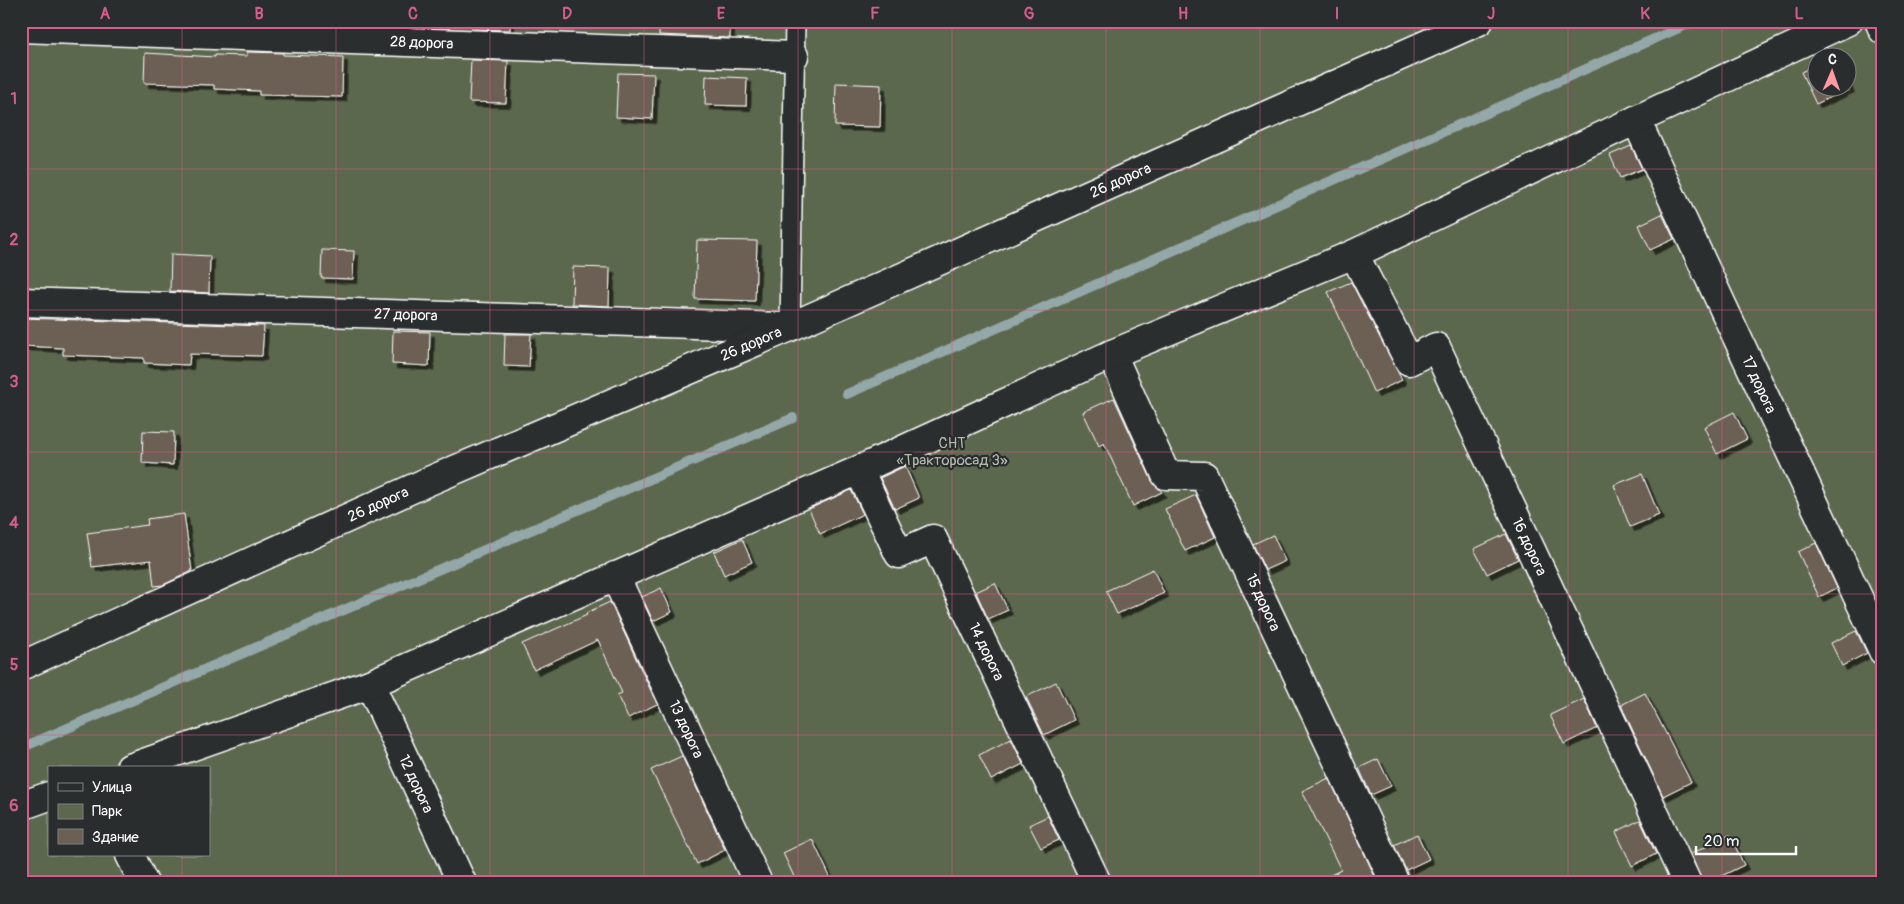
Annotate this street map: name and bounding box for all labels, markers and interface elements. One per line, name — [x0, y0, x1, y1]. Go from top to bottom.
text: A — [100, 4, 111, 24]
text: B — [254, 4, 264, 24]
text: C — [408, 4, 418, 24]
text: D — [562, 4, 572, 24]
text: E — [717, 4, 726, 24]
text: F — [870, 4, 880, 24]
text: G — [1024, 4, 1035, 24]
text: H — [1178, 4, 1188, 24]
text: I — [1335, 4, 1339, 24]
text: J — [1487, 4, 1495, 24]
text: K — [1640, 4, 1650, 24]
text: L — [1794, 4, 1804, 24]
street label: 28 дорога — [390, 32, 454, 53]
north arrow — [1806, 48, 1856, 98]
text: С — [1828, 51, 1837, 68]
text: 1 — [11, 89, 17, 109]
street label: 26 дорога — [1087, 158, 1154, 202]
text: 2 — [10, 230, 19, 250]
street label: 27 дорога — [374, 304, 438, 325]
street label: 26 дорога — [717, 322, 784, 365]
street label: 17 дорога — [1738, 353, 1781, 417]
text: 3 — [10, 372, 19, 392]
park label: СНТ «Тракторосад 3» — [896, 434, 1008, 470]
street label: 26 дорога — [345, 482, 411, 526]
text: 4 — [9, 513, 19, 533]
street label: 16 дорога — [1508, 514, 1551, 579]
street label: 15 дорога — [1242, 570, 1285, 634]
street label: 14 дорога — [965, 619, 1009, 684]
text: 5 — [10, 655, 19, 675]
street label: 13 дорога — [665, 697, 708, 761]
street label: 12 дорога — [395, 752, 438, 816]
legend — [48, 766, 210, 856]
text: Улица — [92, 778, 132, 797]
text: 6 — [9, 796, 19, 816]
text: Парк — [92, 802, 123, 821]
scale bar — [1696, 824, 1796, 856]
text: Здание — [92, 828, 139, 847]
text: 20 m — [1704, 832, 1739, 851]

